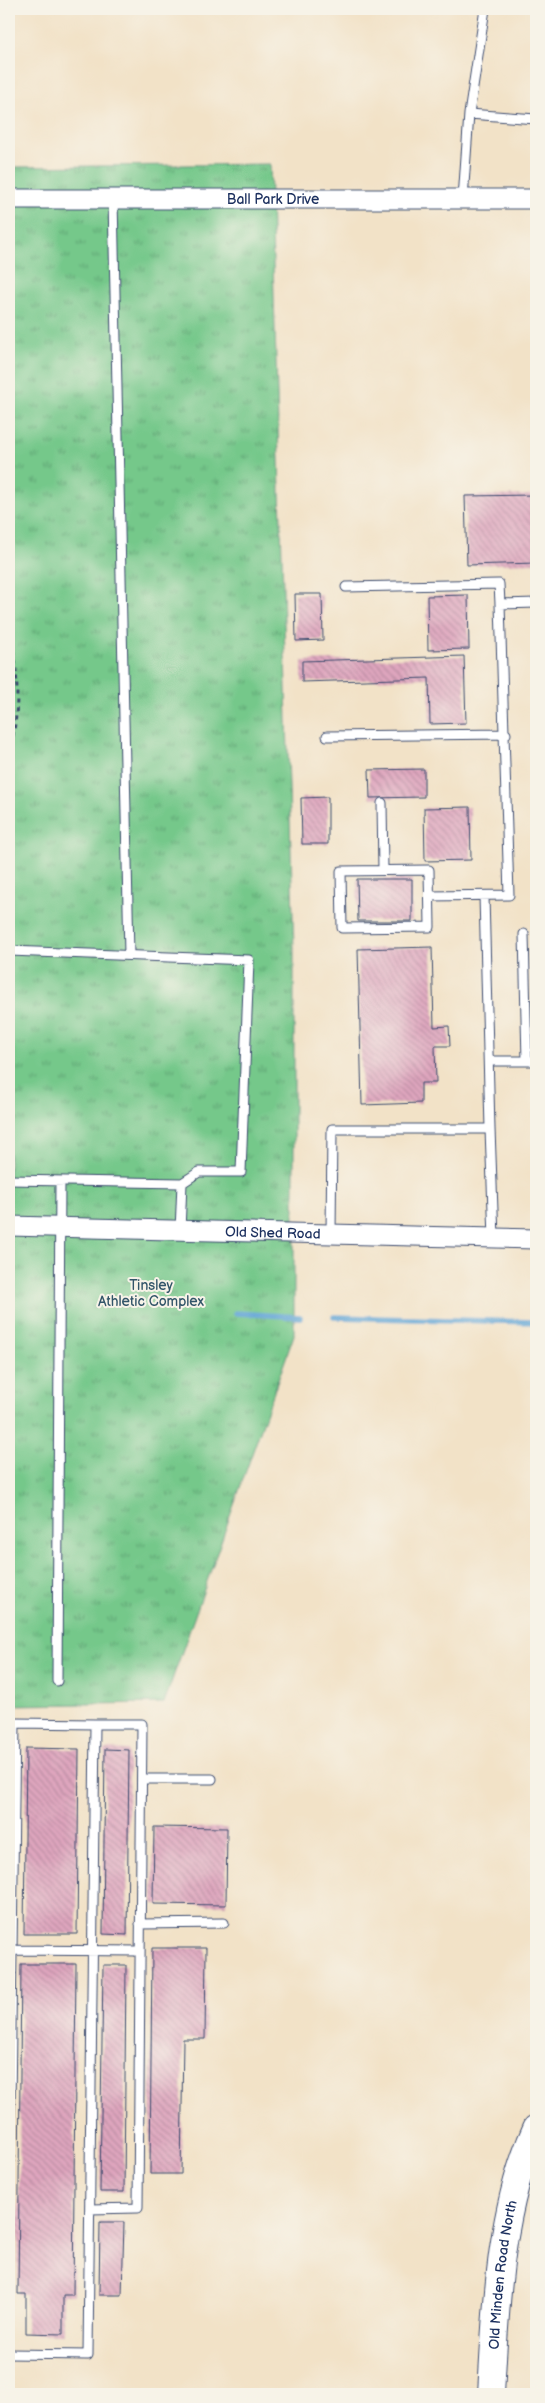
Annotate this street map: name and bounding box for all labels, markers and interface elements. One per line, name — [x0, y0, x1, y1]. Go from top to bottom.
street label: Ball Park Drive — [227, 191, 319, 208]
street label: Old Shed Road — [225, 1223, 321, 1243]
park label: Tinsley Athletic Complex — [98, 1277, 204, 1310]
street label: Old Minden Road North — [486, 2198, 521, 2350]

